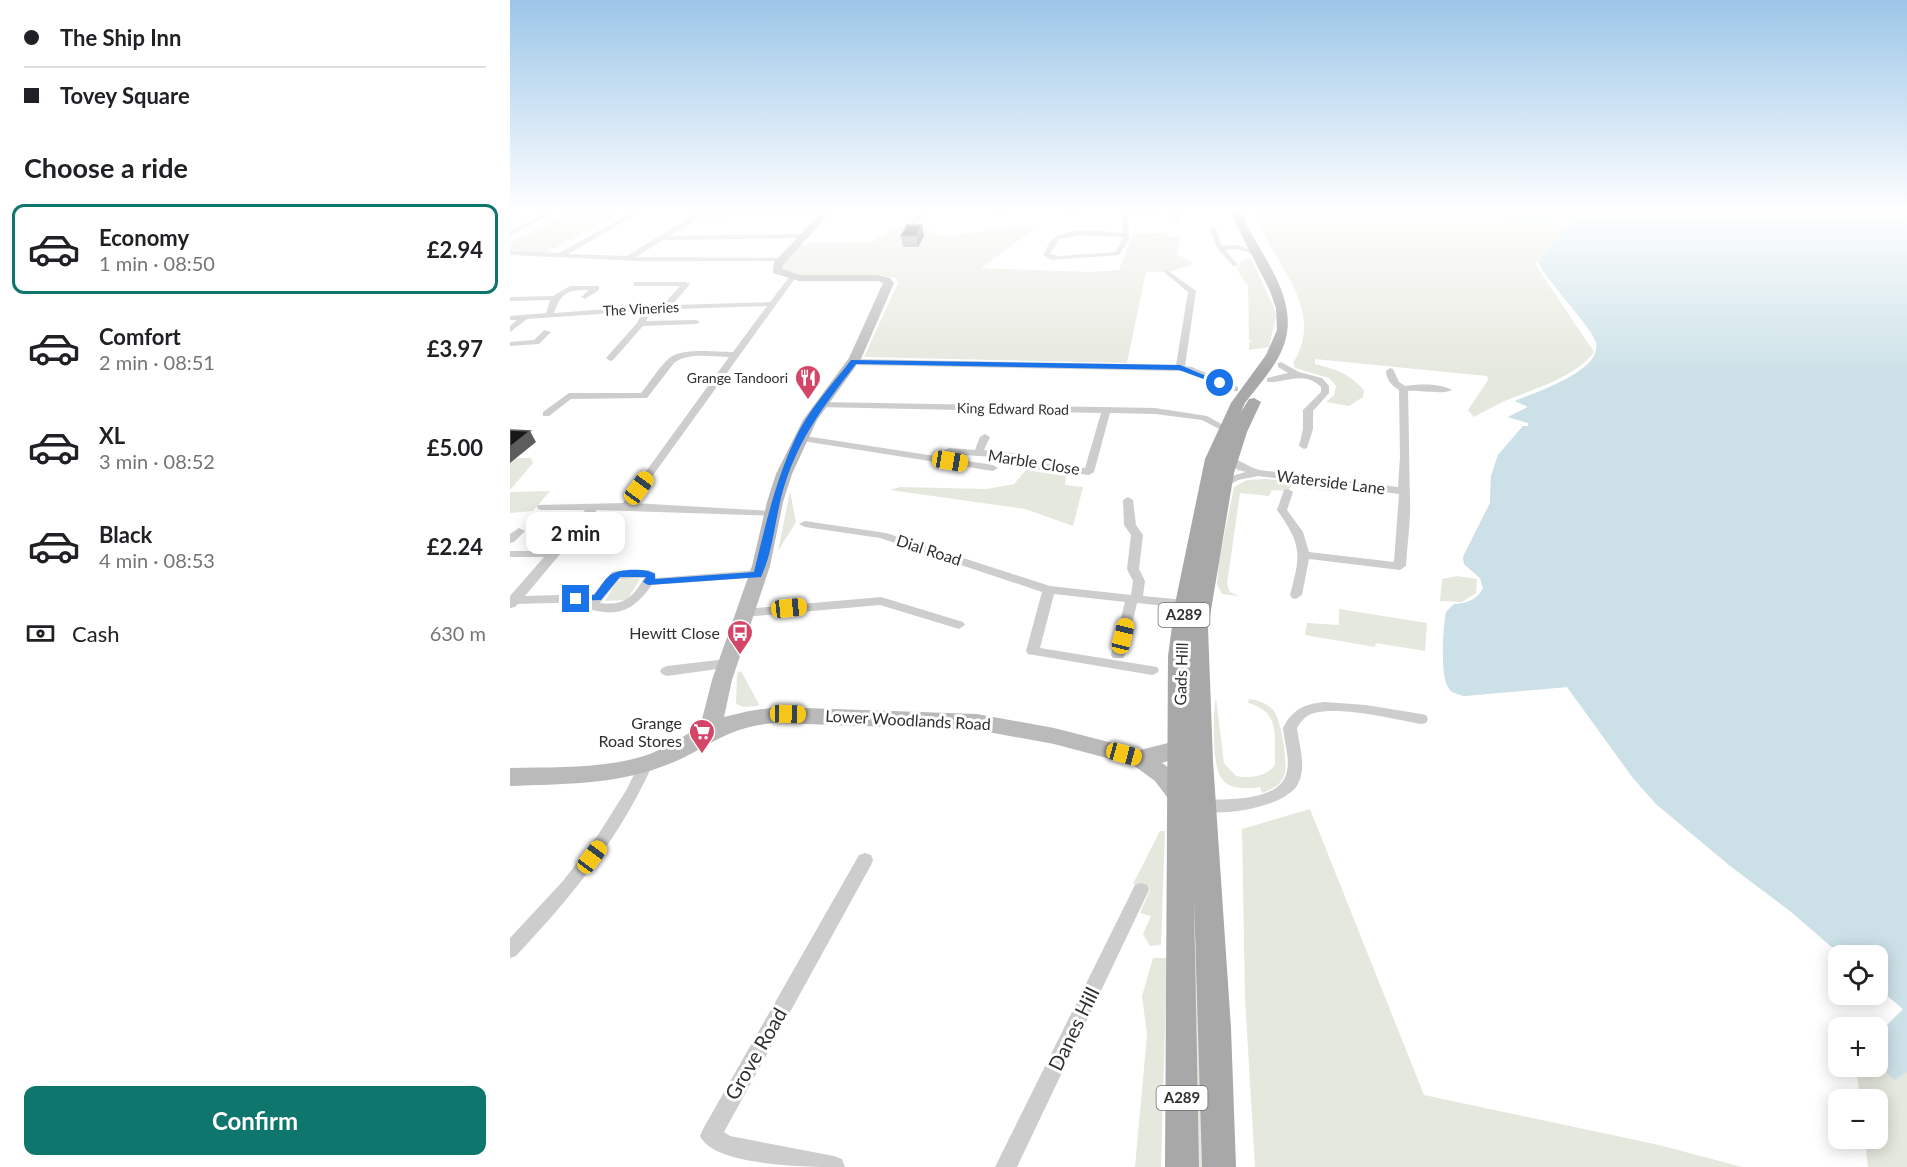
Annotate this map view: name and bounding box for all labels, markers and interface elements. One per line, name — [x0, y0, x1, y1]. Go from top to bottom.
text: The Ship Inn — [60, 24, 181, 51]
text: Tovey Square — [60, 82, 190, 109]
text: Choose a ride — [24, 151, 188, 184]
icon: car — [27, 222, 81, 276]
text: Economy — [99, 224, 189, 251]
text: £2.94 — [427, 236, 483, 263]
text: 1 min · 08:50 — [99, 251, 215, 275]
street label: The Vineries — [602, 298, 680, 319]
icon: car — [27, 321, 81, 375]
text: Comfort — [99, 323, 181, 350]
text: £3.97 — [427, 335, 483, 362]
text: 2 min · 08:51 — [99, 350, 215, 374]
restaurant icon: Grange Tandoori — [793, 363, 823, 401]
place label: Grange Tandoori — [687, 369, 788, 386]
route start — [1206, 369, 1233, 396]
street label: King Edward Road — [957, 399, 1069, 418]
icon: car — [27, 420, 81, 474]
text: XL — [99, 422, 125, 449]
text: £5.00 — [427, 434, 483, 461]
street label: Marble Close — [987, 445, 1081, 478]
text: 3 min · 08:52 — [99, 449, 215, 473]
car — [931, 449, 969, 473]
street label: Waterside Lane — [1276, 465, 1386, 498]
car — [621, 468, 657, 508]
callout: 2 min — [526, 512, 626, 554]
icon: car — [27, 519, 81, 573]
text: Black — [99, 521, 152, 548]
text: 2 min — [551, 521, 600, 545]
street label: Dial Road — [894, 530, 964, 569]
text: £2.24 — [427, 533, 483, 560]
text: 4 min · 08:53 — [99, 548, 215, 572]
route end — [562, 585, 589, 612]
car — [770, 597, 808, 619]
road number: A289 — [1158, 603, 1210, 627]
car — [1110, 616, 1136, 656]
icon: cash — [24, 617, 57, 650]
bus stop icon: Hewitt Close — [725, 618, 755, 656]
text: Cash — [72, 620, 119, 647]
text: 630 m — [430, 621, 486, 645]
place label: Hewitt Close — [629, 623, 720, 642]
street label: Gads Hill — [1170, 642, 1191, 706]
car — [770, 705, 806, 723]
street label: Lower Woodlands Road — [825, 706, 991, 733]
place label: Grange Road Stores — [598, 713, 682, 750]
supermarket icon: Grange Road Stores — [687, 717, 717, 755]
car — [1104, 741, 1144, 767]
car — [574, 837, 610, 877]
map controls — [1828, 945, 1888, 1149]
button: locate — [1828, 945, 1888, 1005]
street label: Danes Hill — [1043, 983, 1104, 1074]
street label: Grove Road — [719, 1003, 791, 1104]
button: + — [1828, 1017, 1888, 1077]
button: Confirm — [24, 1086, 486, 1155]
road number: A289 — [1156, 1086, 1208, 1110]
button: − — [1828, 1089, 1888, 1149]

